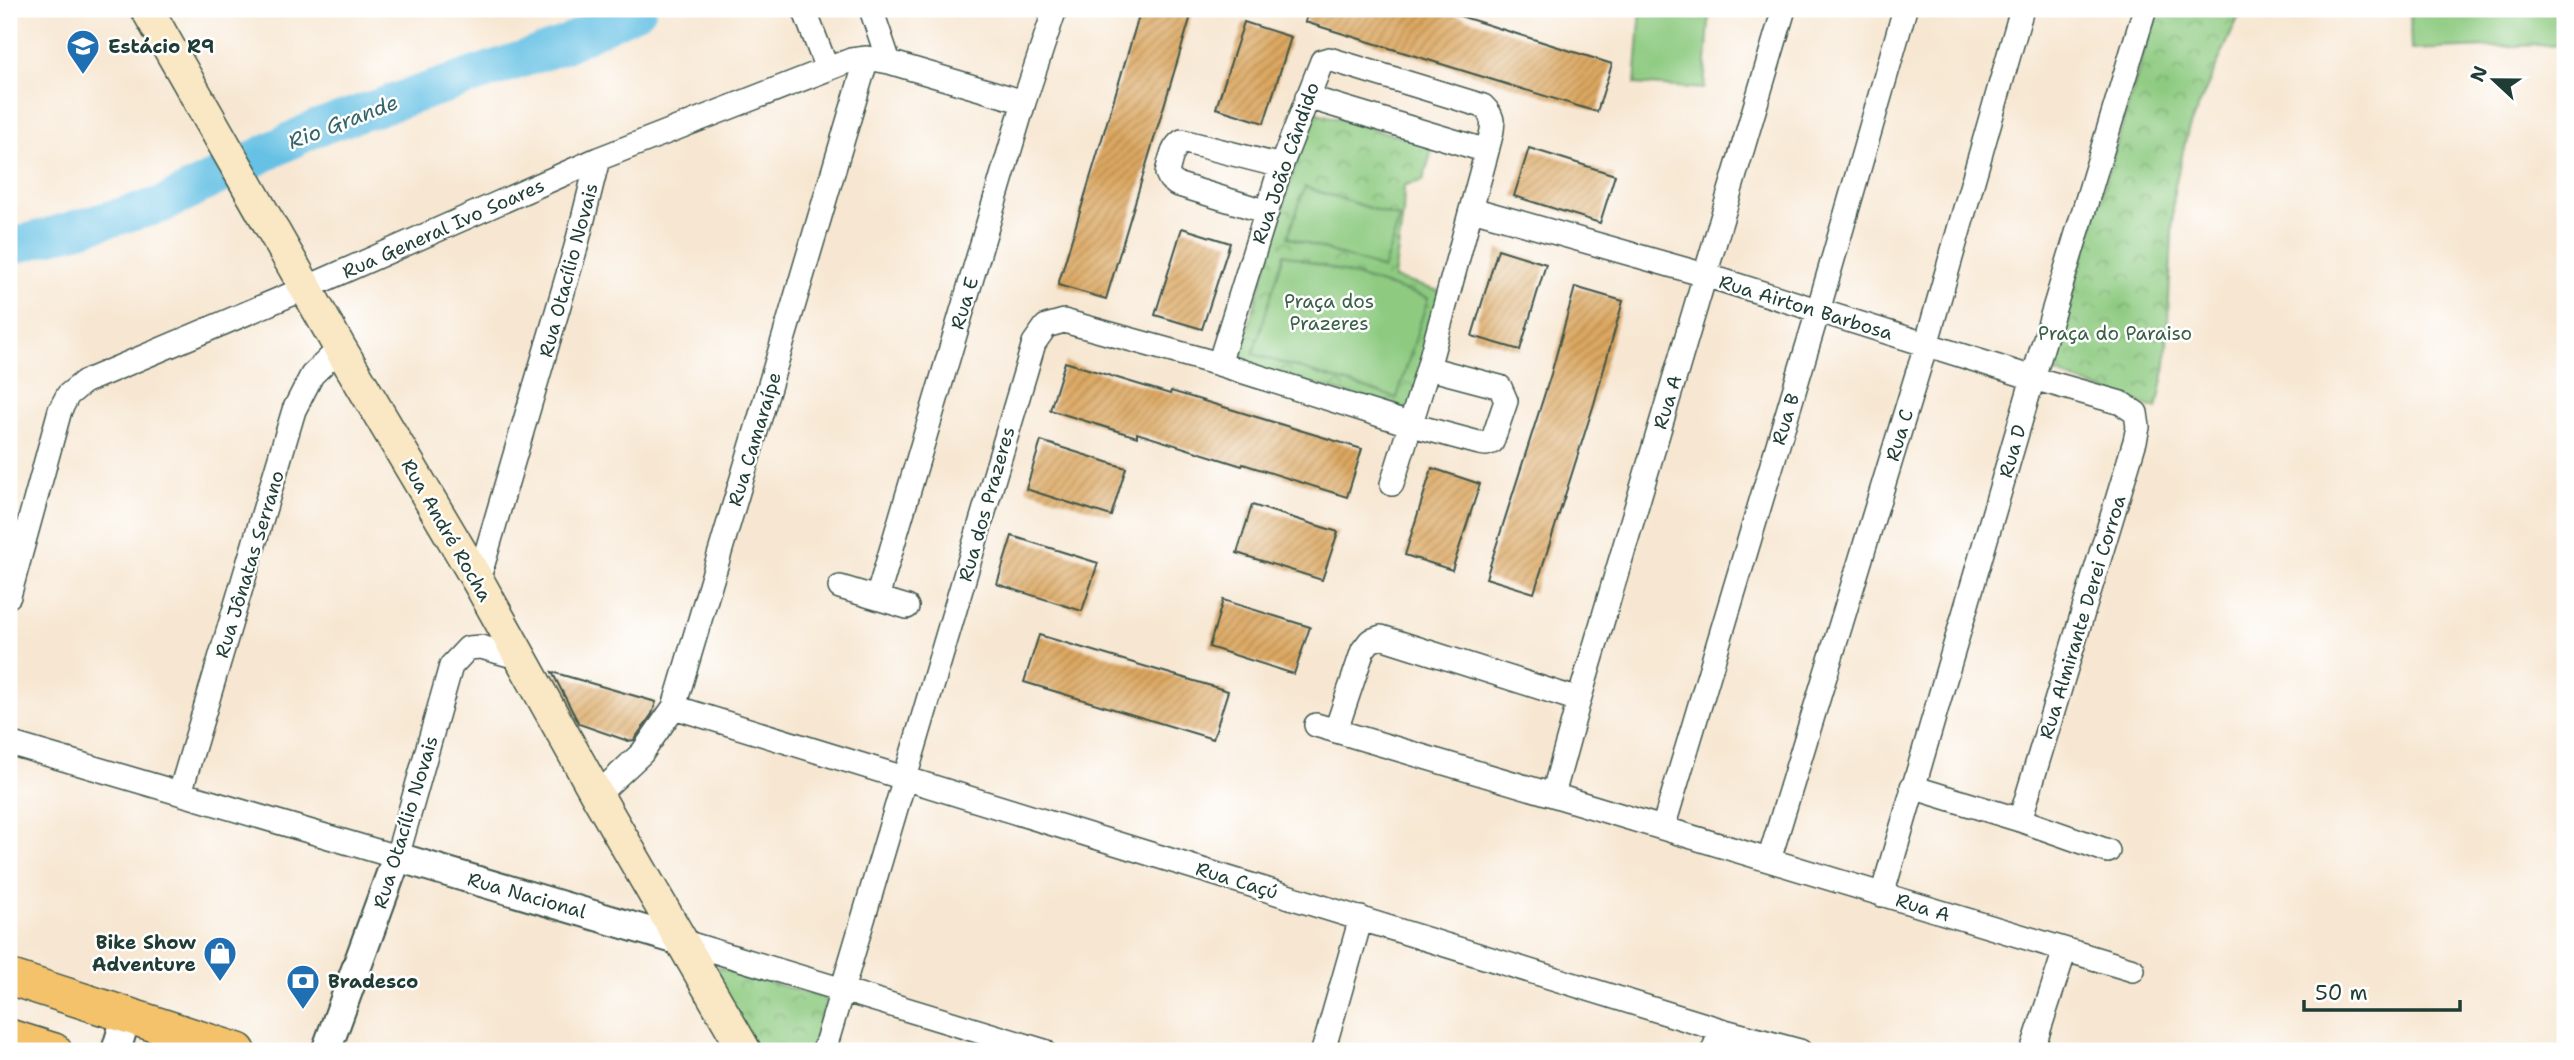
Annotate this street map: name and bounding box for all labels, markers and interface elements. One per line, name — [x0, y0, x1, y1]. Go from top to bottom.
school or university icon: Estácio R9 — [64, 27, 102, 76]
place label: Estácio R9 — [108, 34, 214, 59]
north arrow — [2458, 46, 2528, 116]
text: N — [2464, 62, 2493, 85]
street label: Rua João Cândido — [1246, 79, 1325, 247]
water label: Rio Grande — [284, 88, 402, 156]
street label: Rua General Ivo Soares — [338, 173, 548, 284]
street label: Rua Otacílio Novais — [533, 180, 604, 360]
street label: Rua Airton Barbosa — [1716, 269, 1896, 346]
street label: Rua E — [945, 274, 984, 332]
park label: Praça dos Prazeres — [1284, 289, 1374, 336]
park label: Praça do Paraiso — [2038, 321, 2192, 346]
street label: Rua Camaraípe — [722, 369, 787, 509]
street label: Rua A — [1647, 372, 1688, 432]
street label: Rua B — [1766, 390, 1805, 448]
street label: Rua C — [1880, 406, 1919, 464]
street label: Rua D — [1993, 422, 2032, 481]
street label: Rua dos Prazeres — [952, 424, 1021, 584]
street label: Rua André Rocha — [396, 454, 498, 606]
street label: Rua Jônatas Serrano — [209, 467, 290, 661]
street label: Rua Almirante Derei Corroa — [2033, 492, 2132, 742]
street label: Rua Otacílio Novais — [367, 733, 444, 912]
street label: Rua Caçú — [1193, 856, 1281, 905]
street label: Rua Nacional — [465, 867, 589, 924]
street label: Rua A — [1893, 887, 1953, 928]
place label: Bike Show Adventure — [92, 930, 197, 977]
shop icon: Bike Show Adventure — [201, 934, 239, 983]
bank icon: Bradesco — [284, 962, 322, 1011]
place label: Bradesco — [328, 969, 418, 994]
scale bar — [2304, 969, 2460, 1013]
text: 50 m — [2315, 979, 2368, 1007]

